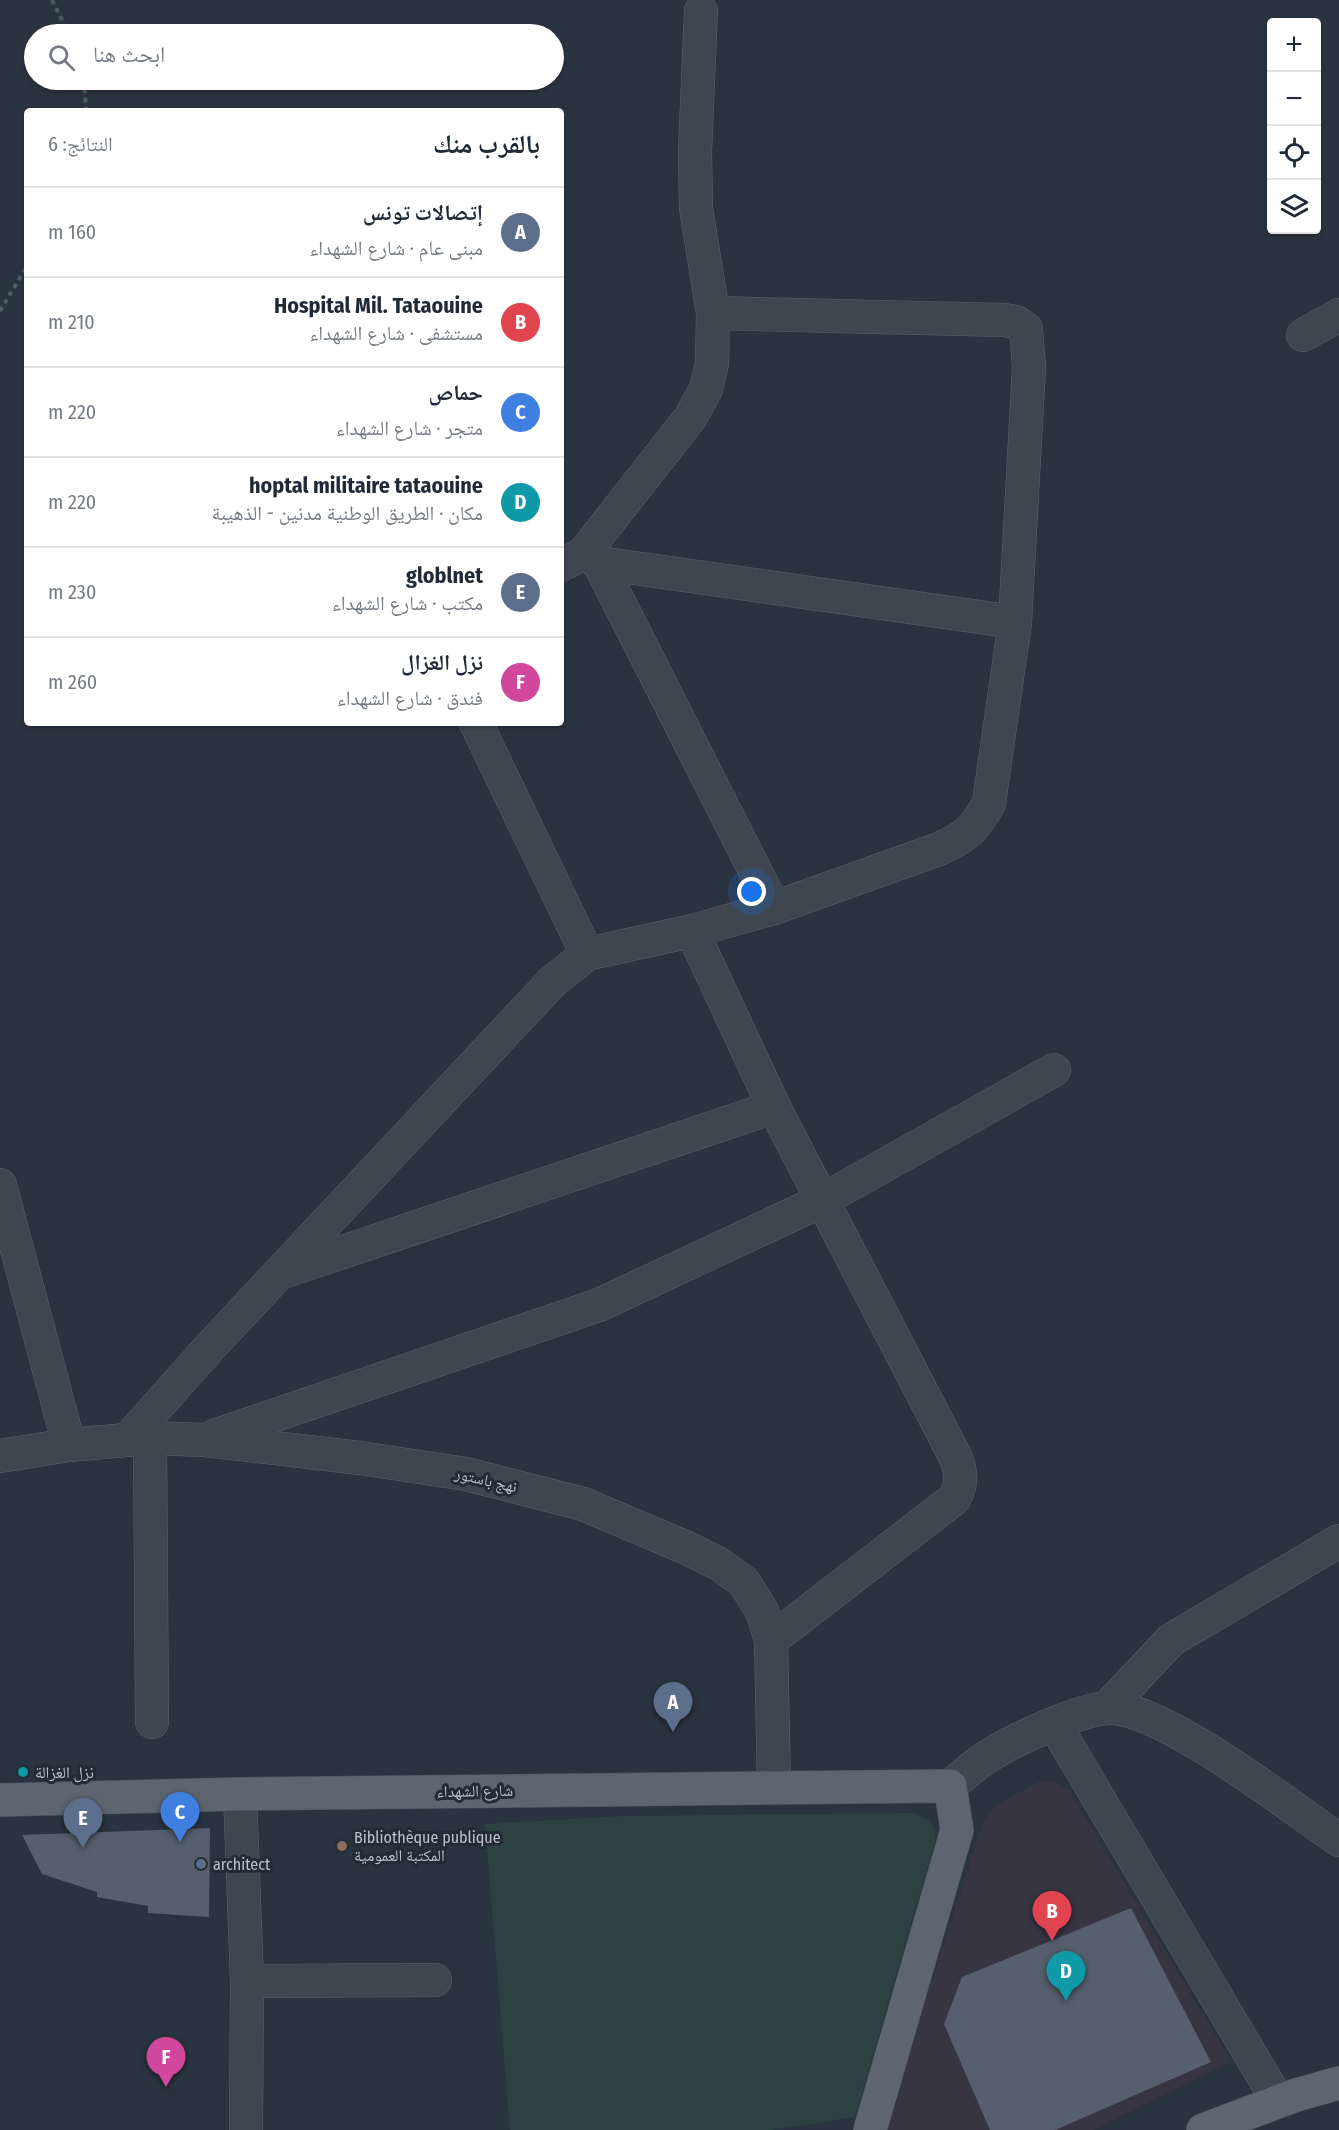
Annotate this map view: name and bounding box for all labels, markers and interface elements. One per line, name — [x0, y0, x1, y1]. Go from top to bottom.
map controls — [1267, 18, 1321, 234]
button: + — [1267, 18, 1321, 72]
search box — [24, 24, 564, 90]
icon: search — [45, 41, 78, 74]
text: ابحث هنا — [93, 41, 165, 68]
button: − — [1267, 72, 1321, 126]
button: locate — [1267, 126, 1321, 180]
text: بالقرب منك — [433, 129, 540, 160]
text: النتائج: 6 — [48, 132, 113, 156]
button: layers — [1267, 180, 1321, 234]
text: إتصالات تونس — [363, 199, 483, 226]
text: 160 m — [48, 220, 96, 244]
text: A — [515, 220, 526, 244]
text: مبنى عام · شارع الشهداء — [310, 236, 483, 260]
text: Hospital Mil. Tataouine — [274, 292, 483, 319]
text: 210 m — [48, 310, 95, 334]
text: B — [515, 310, 526, 334]
text: مستشفى · شارع الشهداء — [309, 321, 483, 345]
text: حماص — [428, 379, 483, 406]
text: 220 m — [48, 400, 96, 424]
text: C — [515, 400, 526, 424]
text: متجر · شارع الشهداء — [336, 416, 483, 440]
text: hoptal militaire tataouine — [249, 472, 483, 499]
text: 220 m — [48, 490, 96, 514]
text: D — [515, 490, 526, 514]
text: مكان · الطريق الوطنية مدنين - الذهيبة — [211, 501, 483, 525]
text: globlnet — [406, 562, 483, 589]
text: 230 m — [48, 580, 96, 604]
text: E — [516, 580, 525, 604]
text: مكتب · شارع الشهداء — [332, 591, 483, 615]
text: نزل الغزال — [401, 649, 483, 676]
text: 260 m — [48, 670, 97, 694]
text: F — [516, 670, 525, 694]
text: فندق · شارع الشهداء — [337, 686, 483, 710]
your location — [737, 877, 766, 906]
street label: نهج باستور — [452, 1463, 519, 1497]
pin: A — [654, 1682, 692, 1732]
place label: نزل الغزالة — [35, 1763, 94, 1783]
marker: نزل الغزالة — [16, 1765, 30, 1779]
street label: شارع الشهداء — [437, 1781, 513, 1802]
pin: C — [160, 1792, 200, 1842]
pin: E — [64, 1798, 103, 1848]
place label: Bibliothèque publique المكتبة العمومية — [354, 1828, 501, 1865]
marker: Bibliothèque publique المكتبة العمومية — [335, 1839, 349, 1853]
place label: architect — [213, 1855, 271, 1874]
marker: architect — [194, 1857, 208, 1871]
pin: B — [1032, 1892, 1072, 1941]
pin: D — [1046, 1952, 1086, 2001]
pin: F — [146, 2038, 186, 2087]

